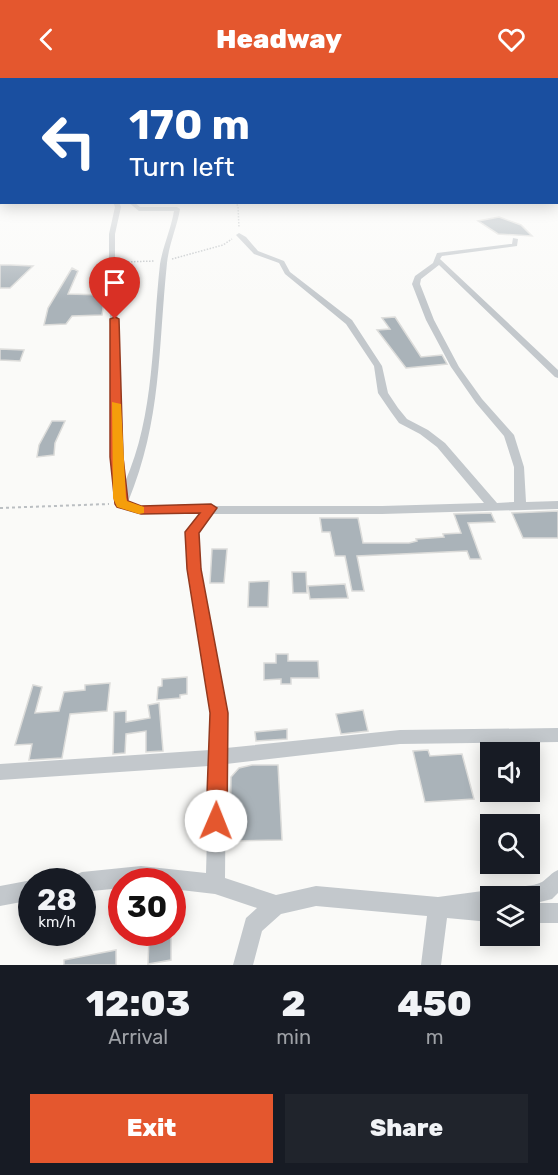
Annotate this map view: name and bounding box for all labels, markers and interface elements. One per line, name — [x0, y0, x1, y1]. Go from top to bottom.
icon: back — [30, 23, 63, 56]
text: Headway — [216, 23, 342, 55]
icon: heart — [495, 23, 528, 56]
text: 170 m — [129, 100, 250, 150]
icon: left — [30, 102, 108, 180]
text: Turn left — [129, 151, 234, 183]
pin — [89, 257, 140, 319]
icon: arrive — [98, 266, 131, 299]
map controls — [480, 742, 540, 946]
button: sound — [480, 742, 540, 802]
position arrow — [184, 789, 248, 853]
button: search — [480, 814, 540, 874]
speed limit sign: 30 — [108, 868, 186, 946]
text: 28 — [37, 882, 77, 918]
button: layers — [480, 886, 540, 946]
text: km/h — [38, 913, 76, 931]
text: 12:03 — [86, 982, 190, 1025]
text: 2 — [282, 982, 306, 1025]
text: 450 — [397, 982, 472, 1025]
text: Arrival — [108, 1025, 168, 1049]
text: min — [276, 1025, 311, 1049]
text: m — [426, 1025, 443, 1049]
button: Exit — [30, 1094, 273, 1163]
button: Share — [285, 1094, 528, 1163]

